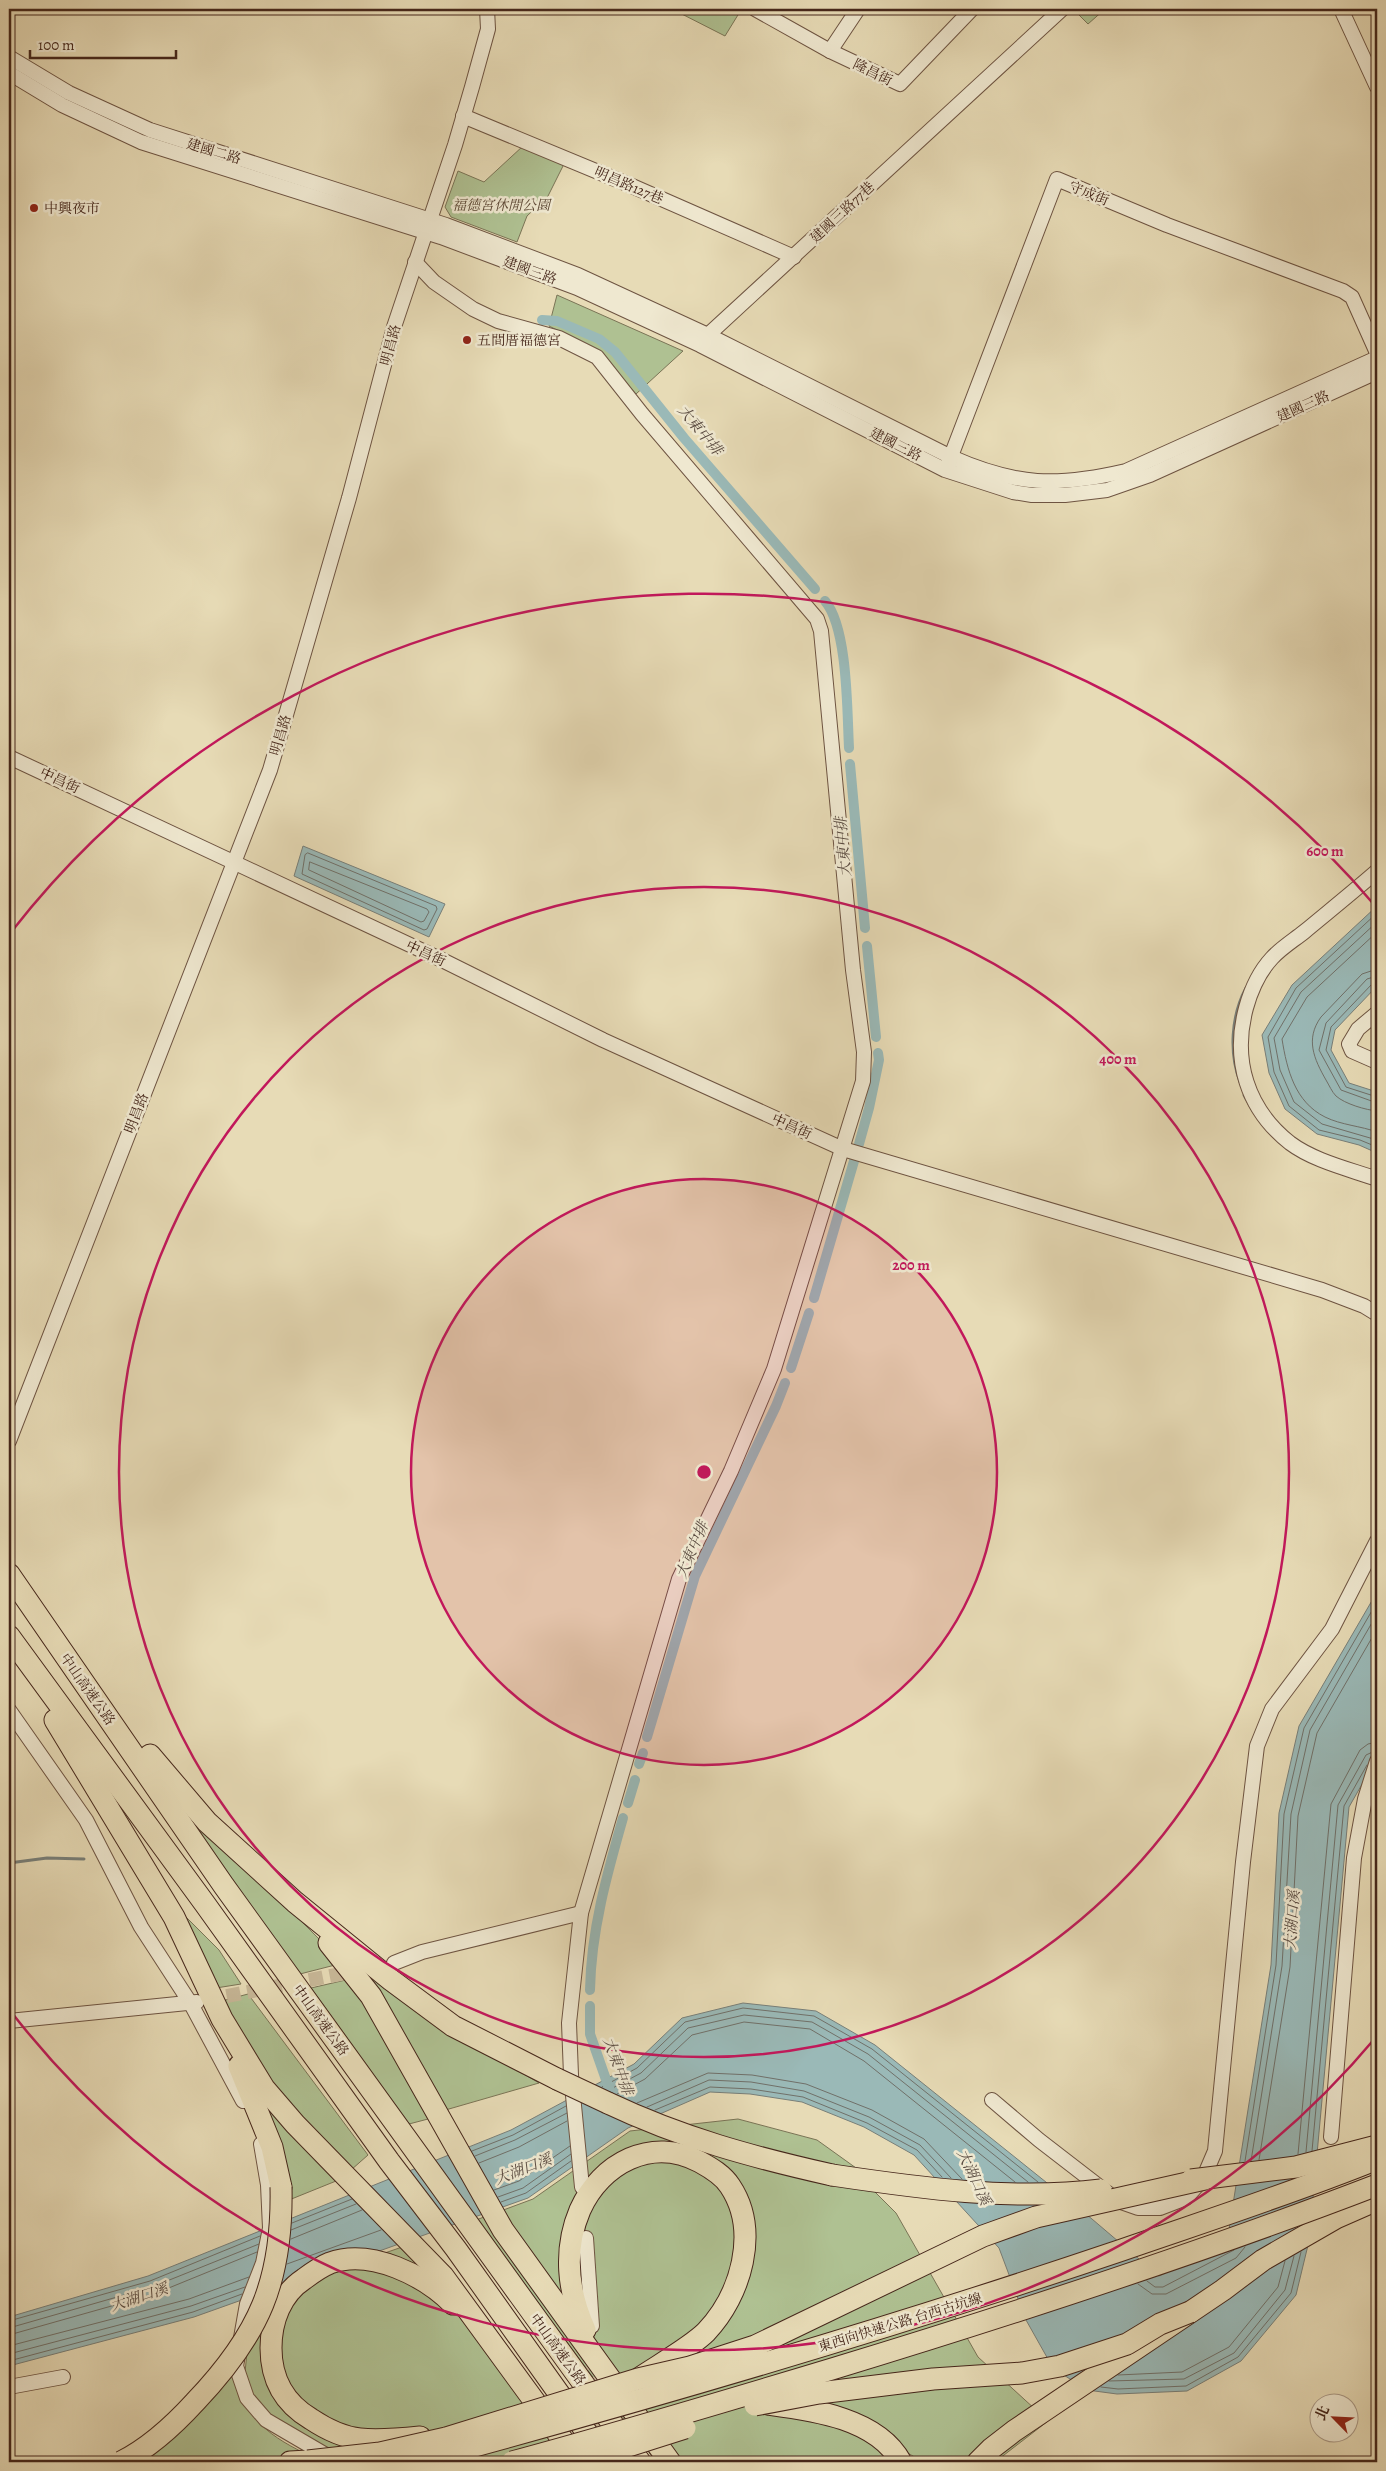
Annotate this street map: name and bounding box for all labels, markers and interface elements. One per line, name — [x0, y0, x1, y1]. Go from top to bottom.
scale bar — [30, 28, 176, 60]
text: 100 m — [38, 35, 75, 55]
street label: 隆昌街 — [850, 55, 896, 90]
street label: 建國二路 — [184, 134, 243, 169]
street label: 明昌路127巷 — [591, 162, 666, 209]
street label: 守成街 — [1066, 177, 1112, 210]
street label: 建國三路77巷 — [806, 178, 879, 247]
park label: 福德宮休閒公園 — [452, 196, 552, 215]
place label: 中興夜市 — [44, 199, 100, 218]
marker: 中興夜市 — [28, 202, 40, 214]
street label: 建國三路 — [500, 252, 559, 289]
street label: 明昌路 — [376, 322, 405, 368]
place label: 五間厝福德宮 — [477, 331, 561, 350]
marker: 五間厝福德宮 — [461, 334, 473, 346]
street label: 建國三路 — [1274, 386, 1333, 427]
water label: 大東中排 — [673, 401, 728, 461]
street label: 建國三路 — [867, 423, 925, 466]
street label: 明昌路 — [266, 712, 295, 758]
street label: 中昌街 — [37, 763, 83, 798]
water label: 大東中排 — [830, 814, 856, 878]
text: 600 m — [1306, 841, 1344, 861]
street label: 中昌街 — [403, 936, 449, 971]
text: 400 m — [1099, 1049, 1137, 1069]
street label: 明昌路 — [120, 1090, 153, 1136]
street label: 中昌街 — [769, 1109, 815, 1144]
text: 200 m — [892, 1255, 930, 1275]
centre of rings — [695, 1463, 713, 1481]
water label: 大東中排 — [671, 1517, 714, 1582]
street label: 中山高速公路 — [56, 1649, 119, 1729]
water label: 大湖口溪 — [1280, 1887, 1304, 1951]
street label: 中山高速公路 — [288, 1981, 353, 2060]
water label: 大東中排 — [598, 2034, 638, 2099]
water label: 大湖口溪 — [952, 2146, 997, 2210]
water label: 大湖口溪 — [491, 2148, 556, 2189]
water label: 大湖口溪 — [107, 2278, 173, 2316]
street label: 東西向快速公路 台西古坑線 — [816, 2288, 985, 2357]
street label: 中山高速公路 — [525, 2310, 590, 2389]
north arrow — [1308, 2394, 1358, 2444]
text: 北 — [1311, 2403, 1334, 2423]

